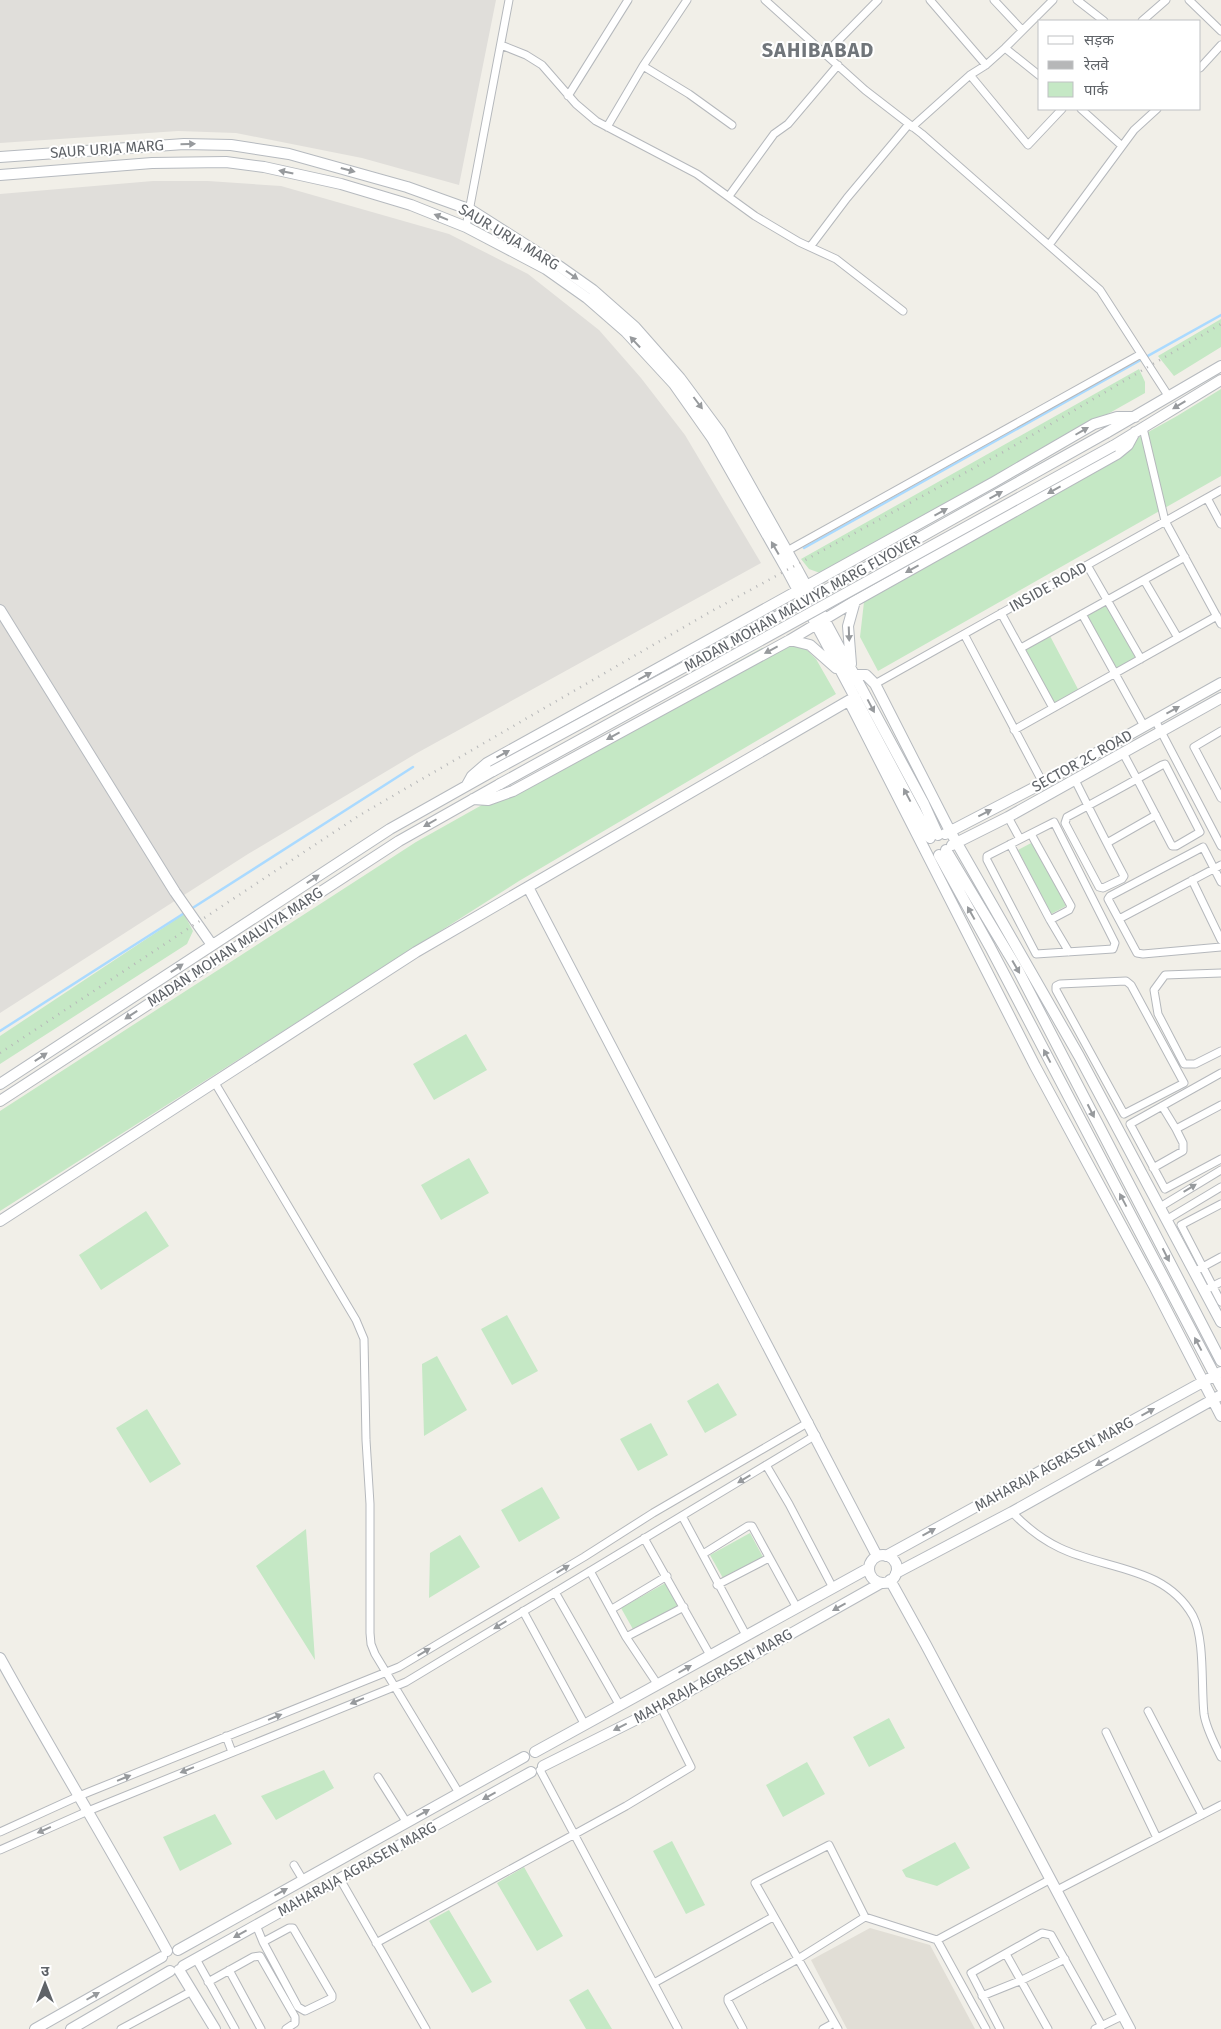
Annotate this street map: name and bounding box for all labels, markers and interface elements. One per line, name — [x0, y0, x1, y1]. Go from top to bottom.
legend — [1038, 20, 1201, 110]
text: सड़क — [1084, 31, 1114, 49]
district label: SAHIBABAD — [762, 38, 874, 62]
text: रेलवे — [1083, 56, 1109, 74]
text: पार्क — [1084, 81, 1108, 99]
street label: SAUR URJA MARG — [49, 136, 165, 162]
one-way arrow — [181, 140, 197, 148]
one-way arrow — [340, 166, 356, 174]
one-way arrow — [277, 167, 293, 175]
street label: SAUR URJA MARG — [455, 200, 563, 274]
one-way arrow — [433, 213, 448, 221]
one-way arrow — [565, 270, 579, 280]
one-way arrow — [629, 336, 641, 348]
one-way arrow — [693, 396, 703, 410]
one-way arrow — [1173, 401, 1186, 410]
one-way arrow — [1075, 427, 1088, 436]
one-way arrow — [1047, 485, 1061, 494]
one-way arrow — [989, 491, 1004, 499]
one-way arrow — [933, 508, 948, 516]
street label: MADAN MOHAN MALVIYA MARG FLYOVER — [681, 531, 923, 675]
one-way arrow — [770, 542, 779, 555]
street label: INSIDE ROAD — [1006, 558, 1090, 616]
one-way arrow — [905, 564, 919, 573]
one-way arrow — [845, 627, 853, 643]
one-way arrow — [764, 646, 779, 654]
one-way arrow — [639, 671, 652, 680]
one-way arrow — [867, 699, 875, 713]
one-way arrow — [1166, 706, 1181, 714]
street label: SECTOR 2C ROAD — [1029, 726, 1135, 796]
one-way arrow — [606, 732, 621, 740]
one-way arrow — [496, 750, 510, 758]
one-way arrow — [903, 788, 911, 802]
one-way arrow — [978, 809, 992, 817]
one-way arrow — [424, 819, 437, 828]
one-way arrow — [306, 875, 319, 884]
street label: MADAN MOHAN MALVIYA MARG — [144, 883, 326, 1011]
one-way arrow — [967, 905, 975, 920]
one-way arrow — [1012, 960, 1020, 974]
one-way arrow — [170, 963, 183, 973]
one-way arrow — [125, 1010, 138, 1020]
one-way arrow — [1043, 1049, 1051, 1063]
one-way arrow — [34, 1052, 47, 1062]
one-way arrow — [1087, 1104, 1095, 1118]
one-way arrow — [1184, 1184, 1197, 1193]
one-way arrow — [1119, 1193, 1127, 1207]
one-way arrow — [1162, 1248, 1170, 1263]
one-way arrow — [1194, 1337, 1202, 1351]
one-way arrow — [1141, 1408, 1155, 1416]
street label: MAHARAJA AGRASEN MARG — [972, 1413, 1136, 1515]
one-way arrow — [1095, 1457, 1109, 1466]
one-way arrow — [737, 1474, 751, 1483]
one-way arrow — [921, 1528, 936, 1536]
one-way arrow — [557, 1565, 570, 1574]
one-way arrow — [832, 1602, 845, 1611]
one-way arrow — [493, 1621, 506, 1630]
street label: MAHARAJA AGRASEN MARG — [631, 1625, 795, 1727]
one-way arrow — [417, 1648, 430, 1657]
one-way arrow — [678, 1665, 693, 1673]
one-way arrow — [350, 1698, 364, 1706]
one-way arrow — [268, 1713, 283, 1721]
one-way arrow — [613, 1723, 627, 1731]
one-way arrow — [180, 1767, 194, 1775]
one-way arrow — [117, 1773, 131, 1781]
one-way arrow — [482, 1791, 496, 1800]
one-way arrow — [417, 1809, 430, 1818]
street label: MAHARAJA AGRASEN MARG — [275, 1818, 439, 1920]
one-way arrow — [37, 1827, 51, 1835]
one-way arrow — [275, 1888, 288, 1897]
one-way arrow — [233, 1930, 247, 1938]
north arrow — [20, 1959, 70, 2009]
text: उ — [41, 1963, 50, 1980]
one-way arrow — [86, 1992, 99, 2001]

